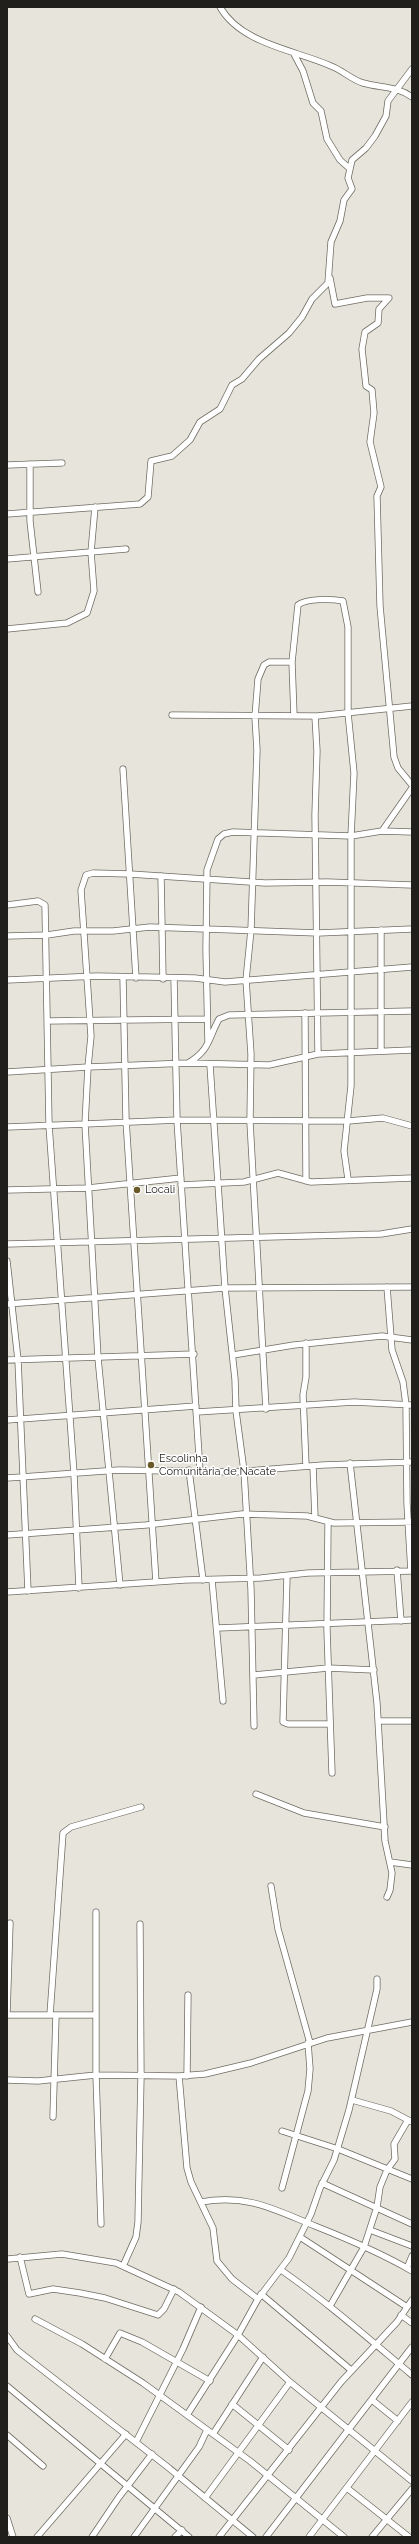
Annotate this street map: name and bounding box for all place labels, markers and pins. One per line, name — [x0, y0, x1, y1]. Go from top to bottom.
place label: Locali — [145, 1183, 175, 1197]
marker: Locali — [132, 1185, 142, 1195]
place label: Escolinha Comunitária de Nacate — [159, 1452, 276, 1478]
marker: Escolinha Comunitária de Nacate — [146, 1460, 156, 1470]

